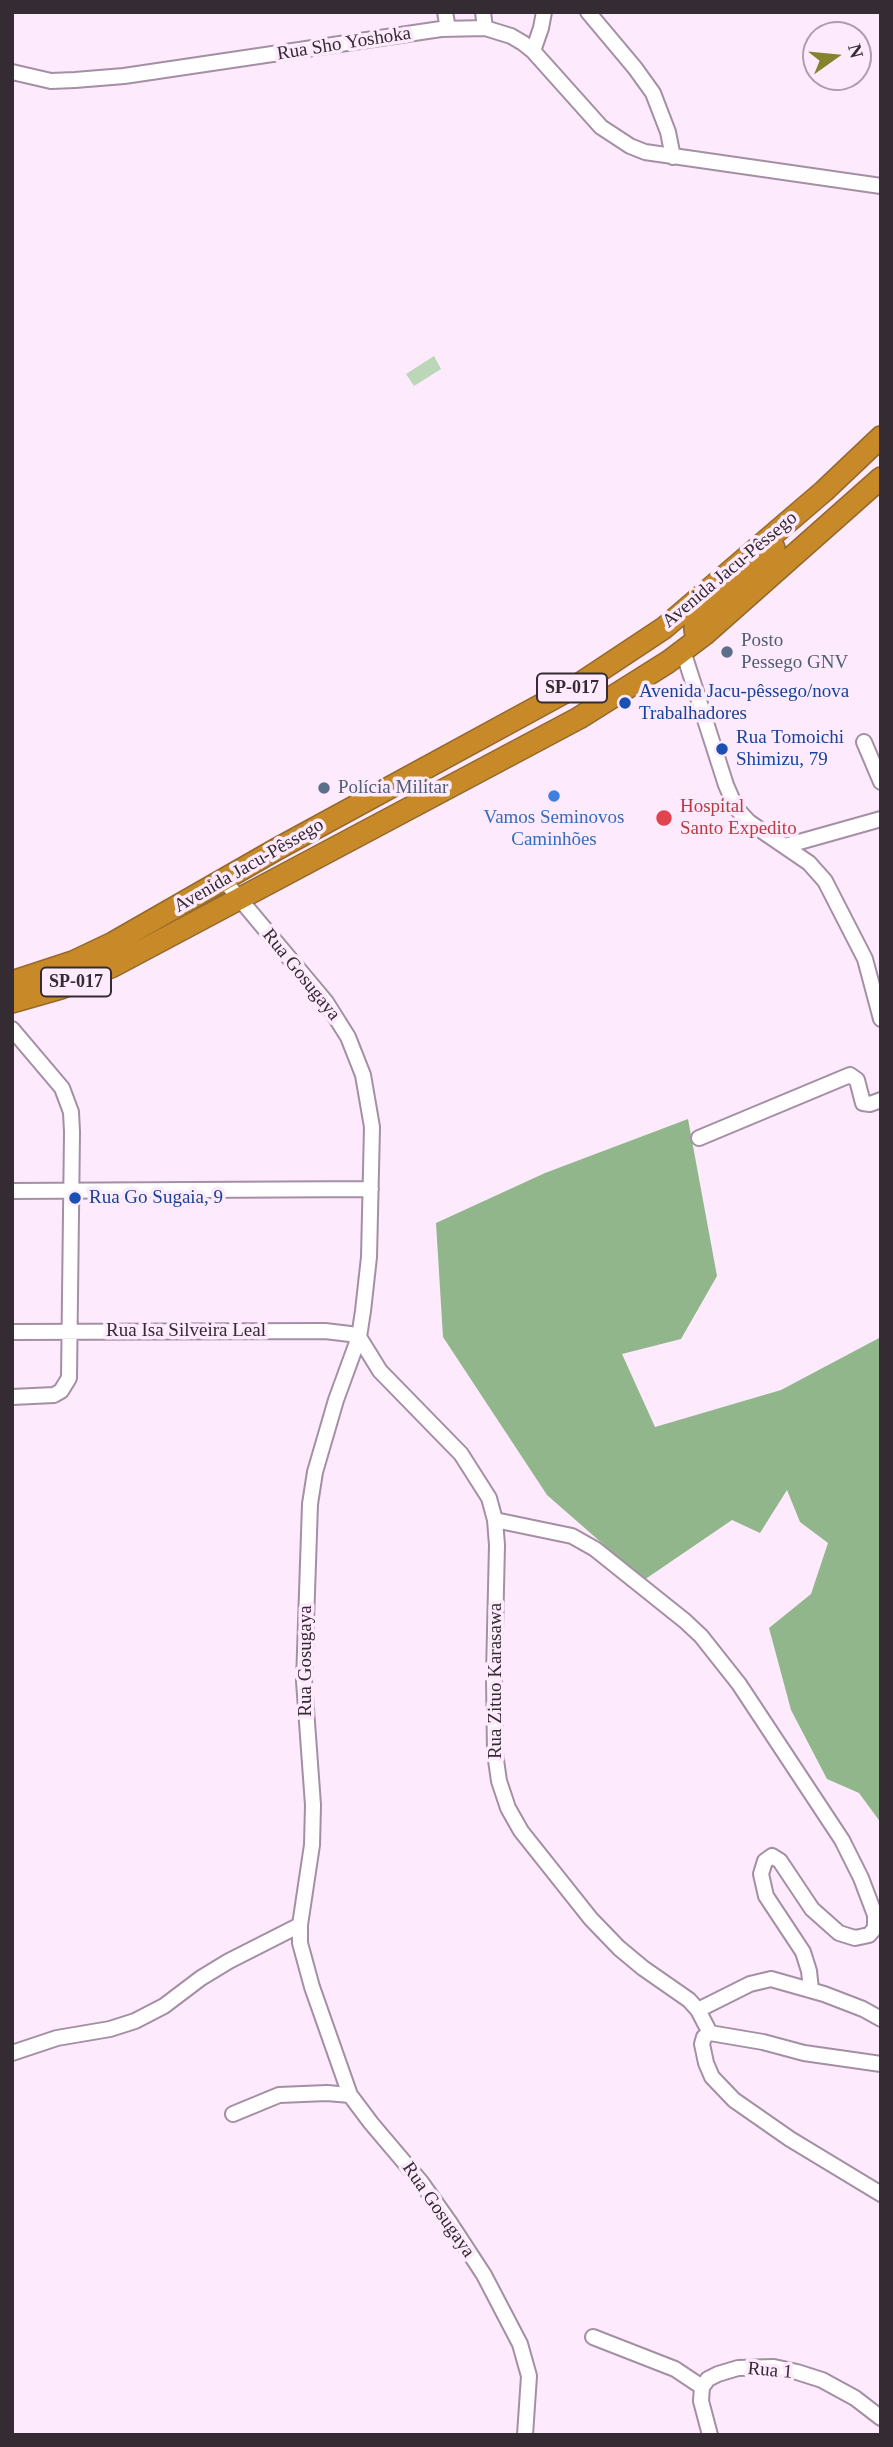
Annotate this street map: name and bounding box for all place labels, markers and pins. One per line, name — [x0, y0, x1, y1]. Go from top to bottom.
place label: Posto Pessego GNV — [741, 630, 848, 674]
marker: Posto Pessego GNV — [719, 644, 735, 660]
place label: Avenida Jacu-pêssego/nova Trabalhadores — [639, 681, 849, 725]
marker: Avenida Jacu-pêssego/nova Trabalhadores — [617, 695, 633, 711]
place label: Rua Tomoichi Shimizu, 79 — [736, 727, 844, 771]
marker: Rua Tomoichi Shimizu, 79 — [714, 741, 730, 757]
place label: Polícia Militar — [338, 777, 448, 799]
marker: Polícia Militar — [316, 780, 332, 796]
marker: Vamos Seminovos Caminhões — [546, 788, 562, 804]
place label: Hospital Santo Expedito — [680, 796, 797, 840]
place label: Vamos Seminovos Caminhões — [484, 807, 624, 851]
marker: Hospital Santo Expedito — [654, 808, 674, 828]
place label: Rua Go Sugaia, 9 — [89, 1187, 223, 1209]
marker: Rua Go Sugaia, 9 — [67, 1190, 83, 1206]

